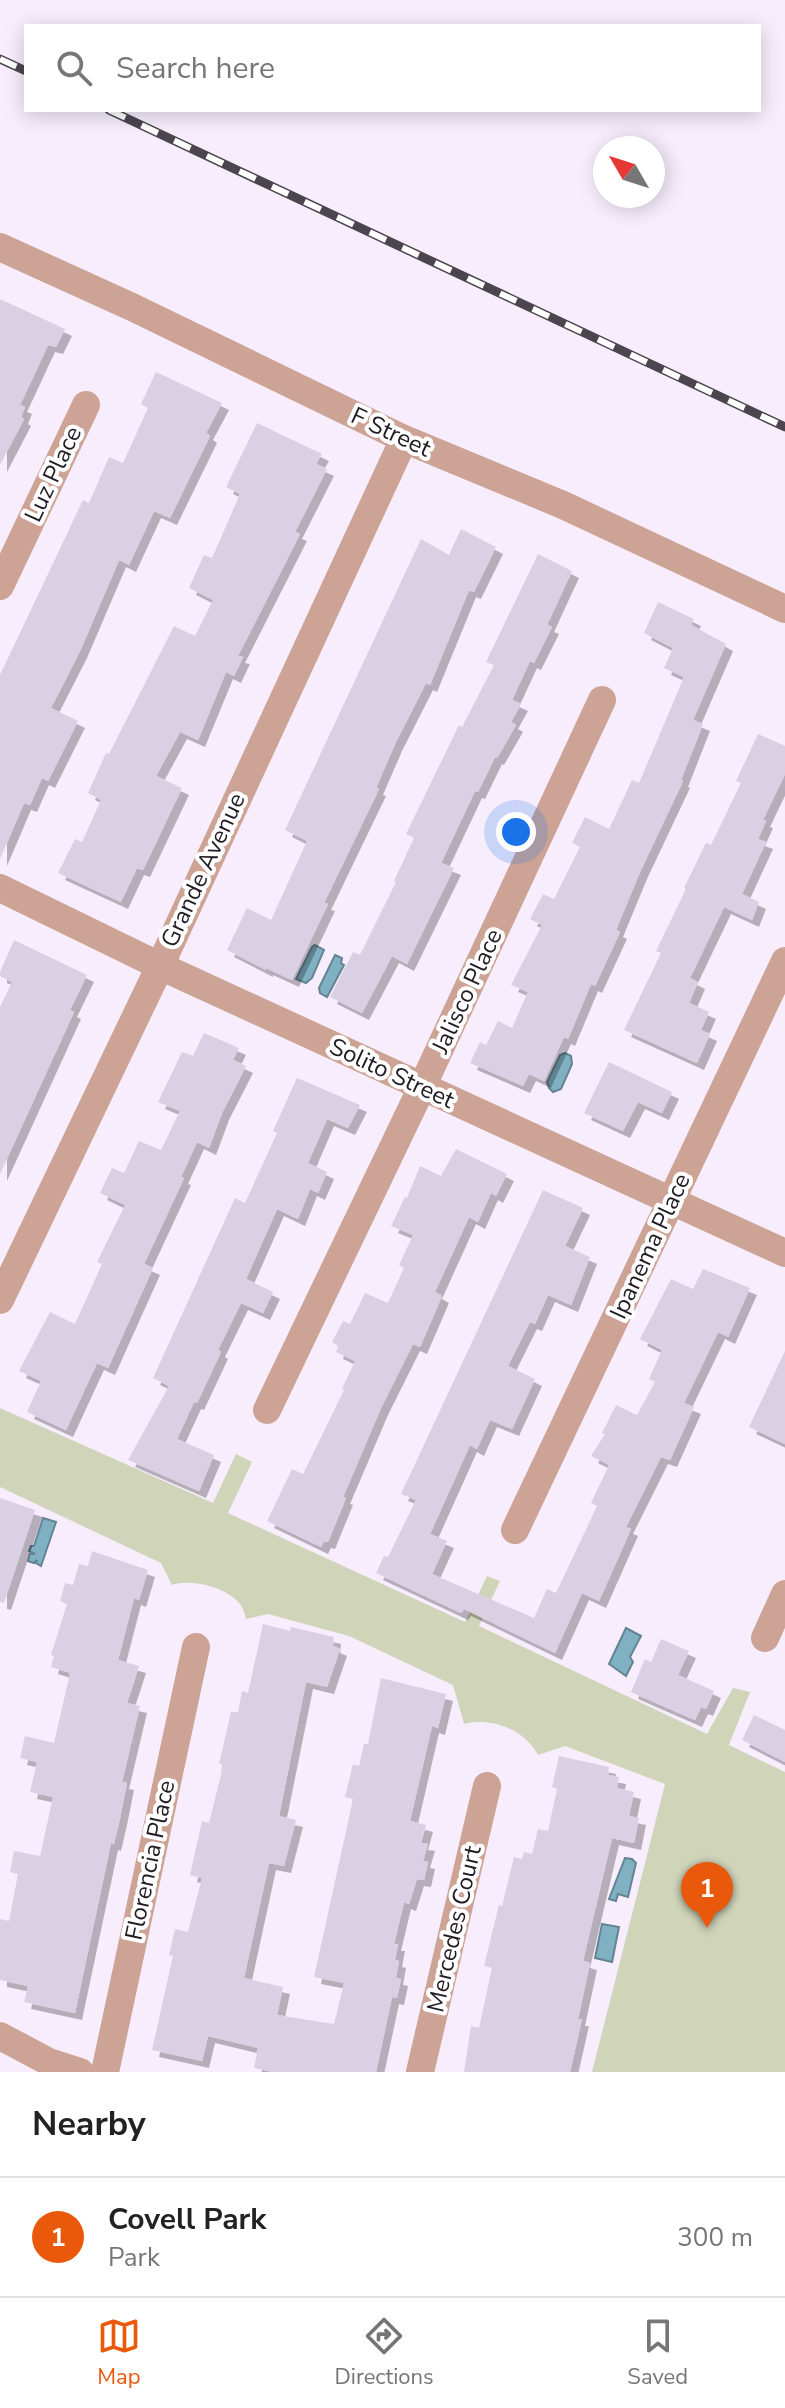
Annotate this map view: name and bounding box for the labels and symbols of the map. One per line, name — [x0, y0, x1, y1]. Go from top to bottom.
north arrow — [593, 136, 665, 208]
street label: F Street — [346, 400, 437, 465]
street label: Luz Place — [17, 421, 89, 527]
street label: Grande Avenue — [153, 788, 253, 952]
your location — [496, 812, 536, 852]
street label: Jalisco Place — [424, 924, 510, 1059]
street label: Solito Street — [324, 1030, 460, 1116]
street label: Ipanema Place — [602, 1168, 698, 1324]
street label: Florencia Place — [117, 1777, 183, 1943]
street label: Mercedes Court — [419, 1842, 489, 2015]
pin: 1 — [681, 1862, 733, 1928]

